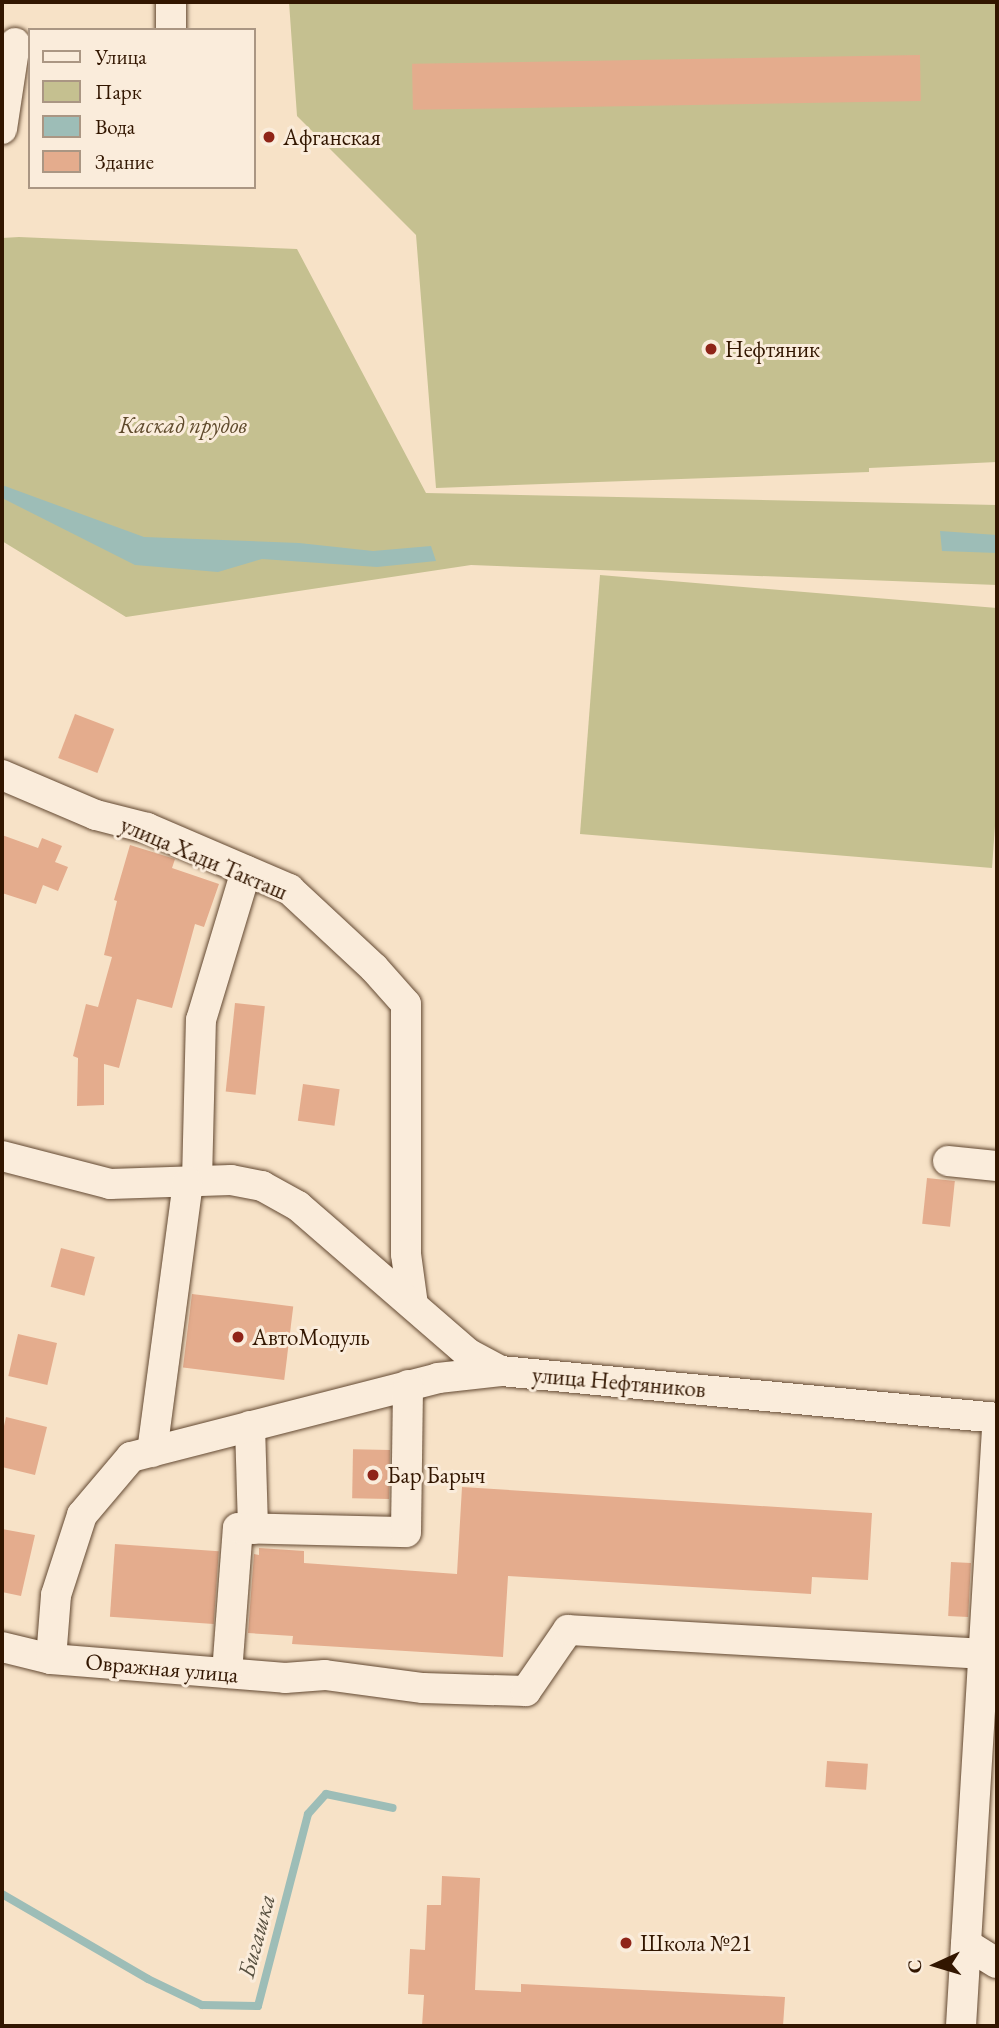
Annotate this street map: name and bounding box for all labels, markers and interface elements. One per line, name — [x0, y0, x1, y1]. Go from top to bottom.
legend — [28, 28, 256, 189]
text: Улица — [95, 43, 147, 70]
text: Парк — [95, 78, 142, 105]
text: Вода — [95, 113, 135, 140]
place label: Афганская — [283, 123, 381, 151]
marker: Афганская — [261, 129, 277, 145]
text: Здание — [95, 148, 154, 175]
place label: Нефтяник — [725, 335, 820, 363]
marker: Нефтяник — [703, 341, 719, 357]
park label: Каскад прудов — [119, 411, 247, 439]
street label: улица Хади Такташ — [116, 810, 292, 906]
place label: АвтоМодуль — [252, 1323, 370, 1351]
marker: АвтоМодуль — [230, 1329, 246, 1345]
street label: улица Нефтяников — [531, 1361, 707, 1403]
place label: Бар Барыч — [387, 1461, 485, 1489]
marker: Бар Барыч — [365, 1467, 381, 1483]
street label: Овражная улица — [84, 1648, 240, 1688]
water label: Бигашка — [231, 1891, 281, 1981]
place label: Школа №21 — [640, 1929, 752, 1957]
north arrow — [901, 1930, 971, 2000]
marker: Школа №21 — [618, 1935, 634, 1951]
text: С — [902, 1959, 927, 1974]

